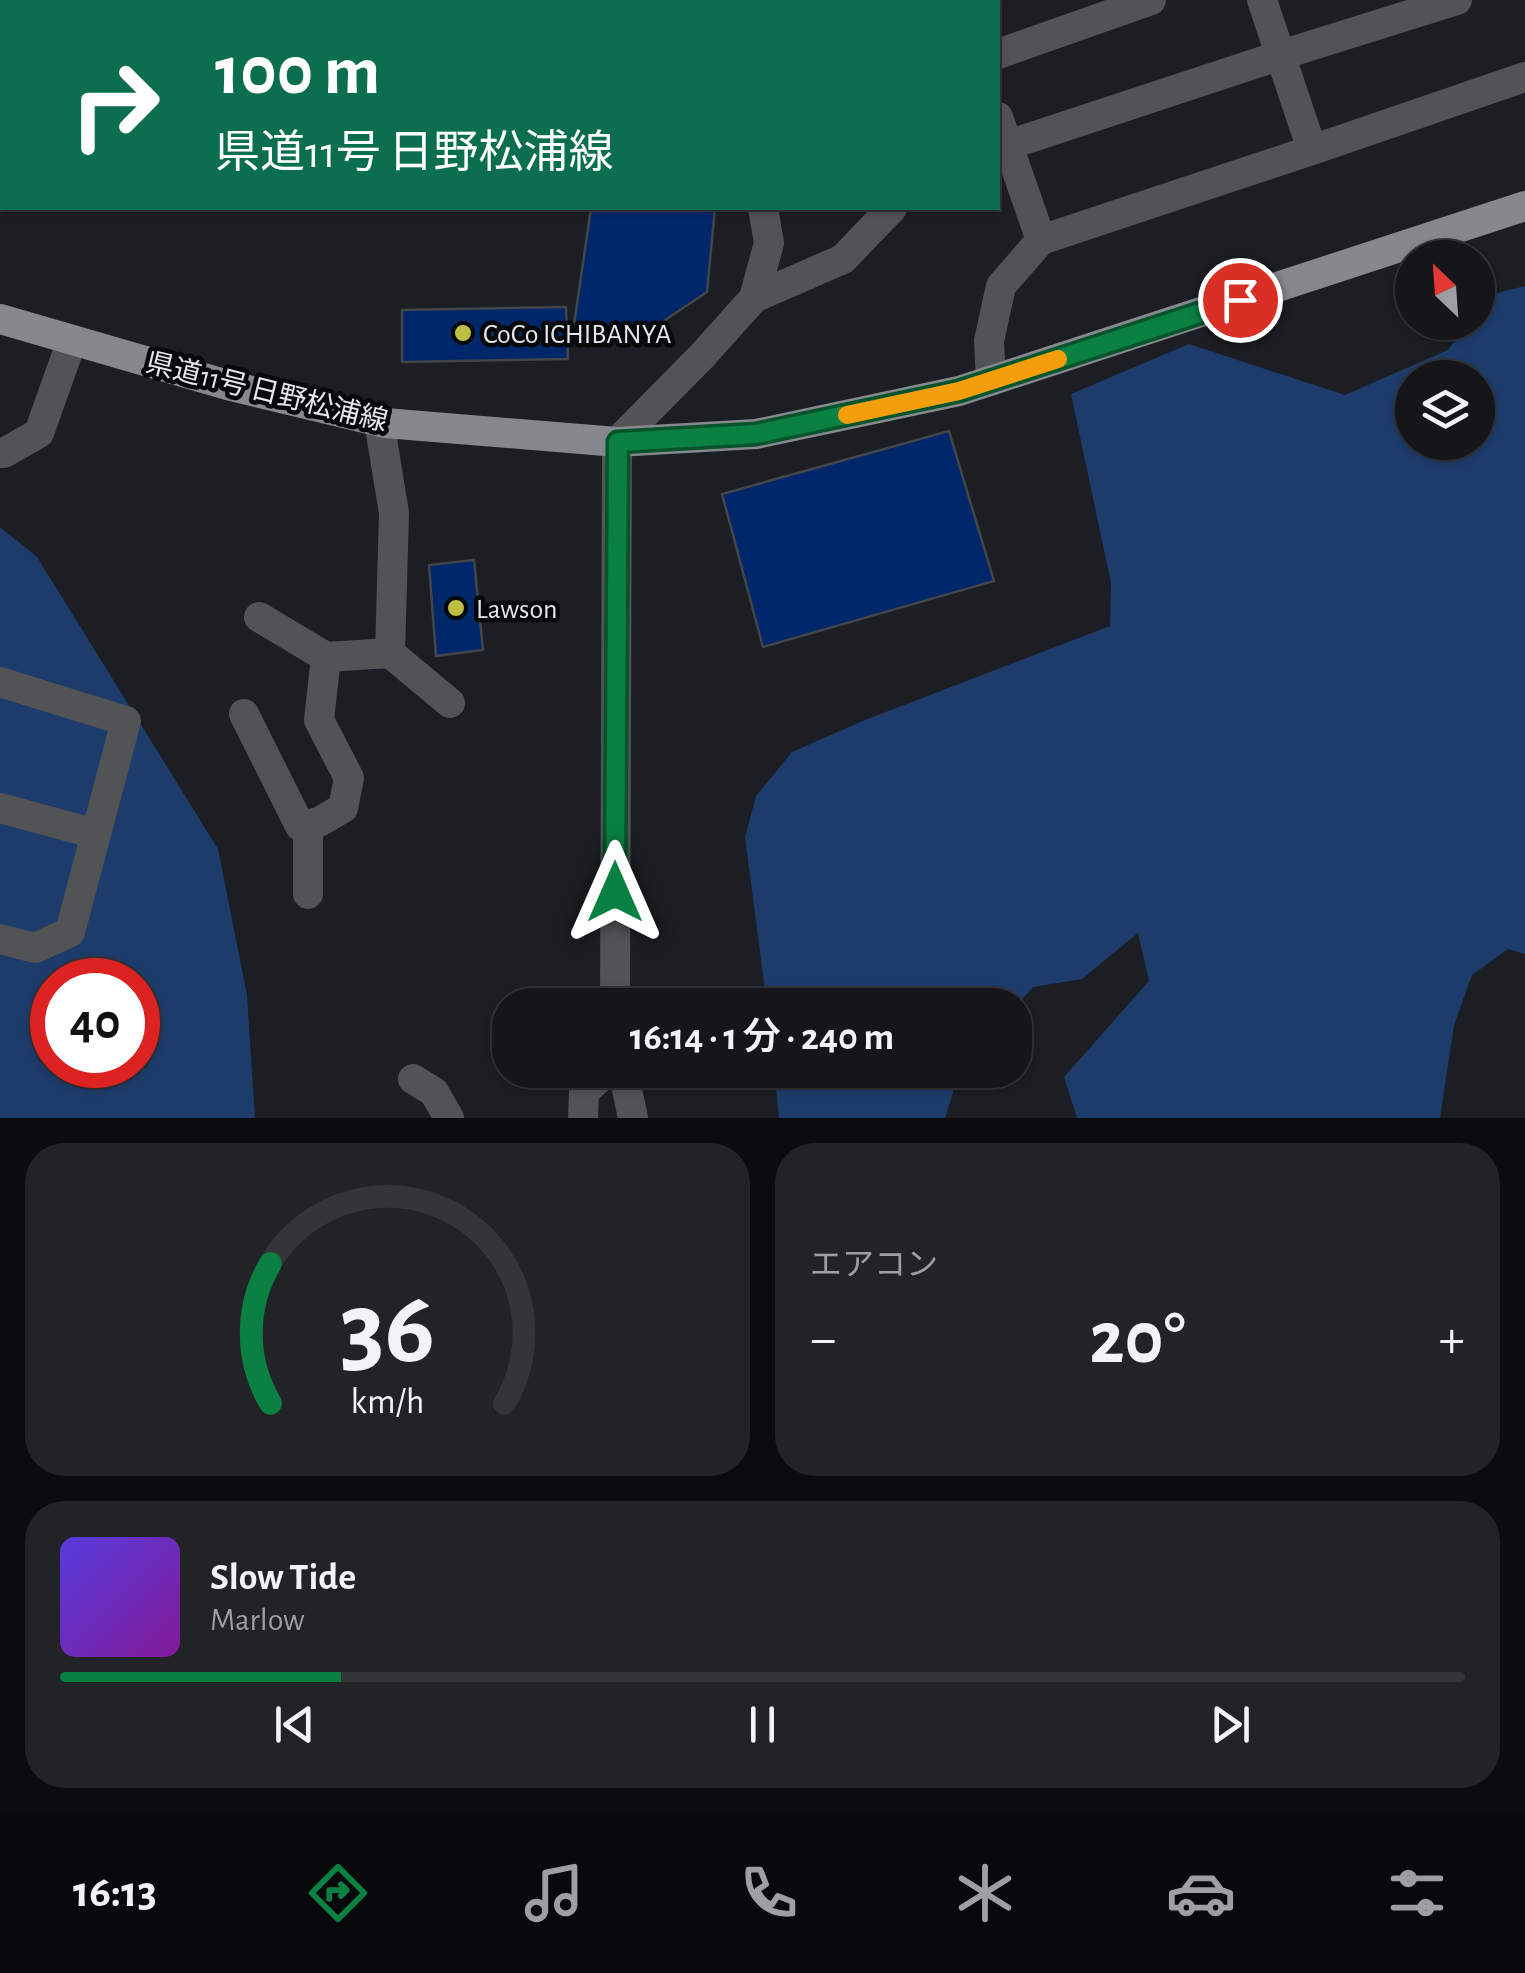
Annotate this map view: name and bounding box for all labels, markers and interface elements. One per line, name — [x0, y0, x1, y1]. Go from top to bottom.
text: 100 m — [215, 37, 380, 107]
icon: right — [50, 40, 180, 170]
text: 県道11号 日野松浦線 — [215, 131, 613, 176]
north arrow — [1395, 240, 1495, 340]
map controls — [1395, 240, 1495, 460]
pin — [1198, 258, 1283, 343]
icon: arrive — [1213, 273, 1268, 328]
place label: CoCo ICHIBANYA — [483, 321, 671, 349]
marker: CoCo ICHIBANYA — [452, 322, 474, 344]
street label: 県道11号 日野松浦線 — [143, 347, 391, 437]
button: layers — [1395, 360, 1495, 460]
place label: Lawson — [476, 596, 557, 624]
marker: Lawson — [445, 597, 467, 619]
position arrow — [563, 840, 667, 944]
speed limit sign: 40 — [30, 958, 160, 1088]
text: 16:14 · 1 分 · 240 m — [630, 1019, 894, 1057]
text: エアコン — [810, 1249, 938, 1281]
text: 36 — [340, 1278, 435, 1382]
text: 20° — [1089, 1302, 1186, 1377]
text: − — [810, 1312, 836, 1367]
text: + — [1439, 1312, 1465, 1367]
text: km/h — [351, 1384, 424, 1420]
text: Slow Tide — [210, 1559, 356, 1597]
text: Marlow — [210, 1604, 305, 1636]
icon: previous — [267, 1697, 322, 1752]
icon: pause — [735, 1697, 790, 1752]
icon: next — [1203, 1697, 1258, 1752]
icon: directions — [303, 1858, 373, 1928]
icon: music — [519, 1858, 589, 1928]
icon: phone — [734, 1858, 804, 1928]
icon: climate — [950, 1858, 1020, 1928]
icon: car — [1166, 1858, 1236, 1928]
icon: filters — [1382, 1858, 1452, 1928]
text: 16:13 — [73, 1870, 157, 1915]

